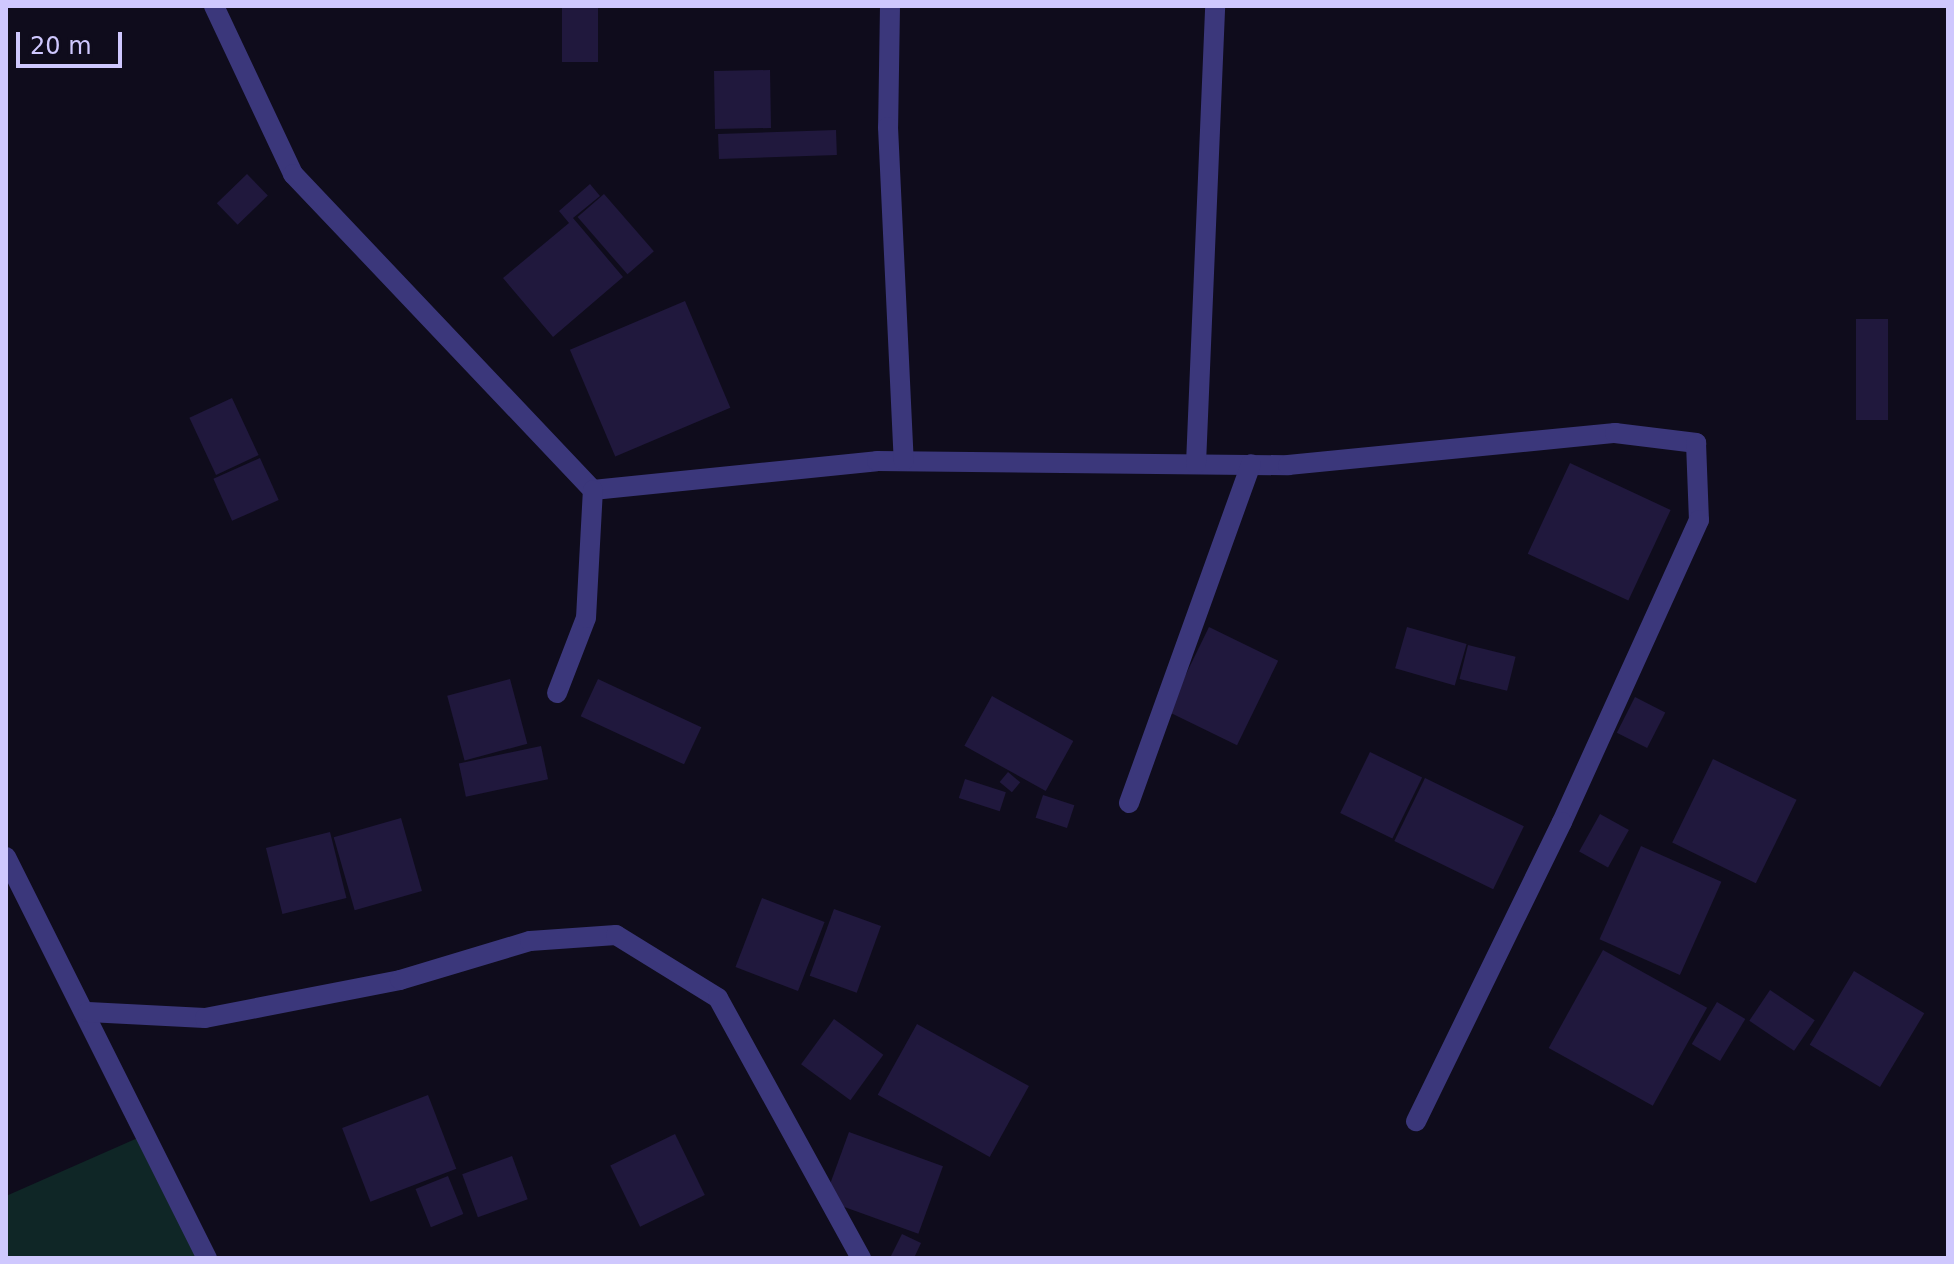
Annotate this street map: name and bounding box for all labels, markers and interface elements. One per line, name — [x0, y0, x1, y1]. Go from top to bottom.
scale bar — [20, 16, 126, 66]
text: 20 m — [30, 32, 92, 60]

